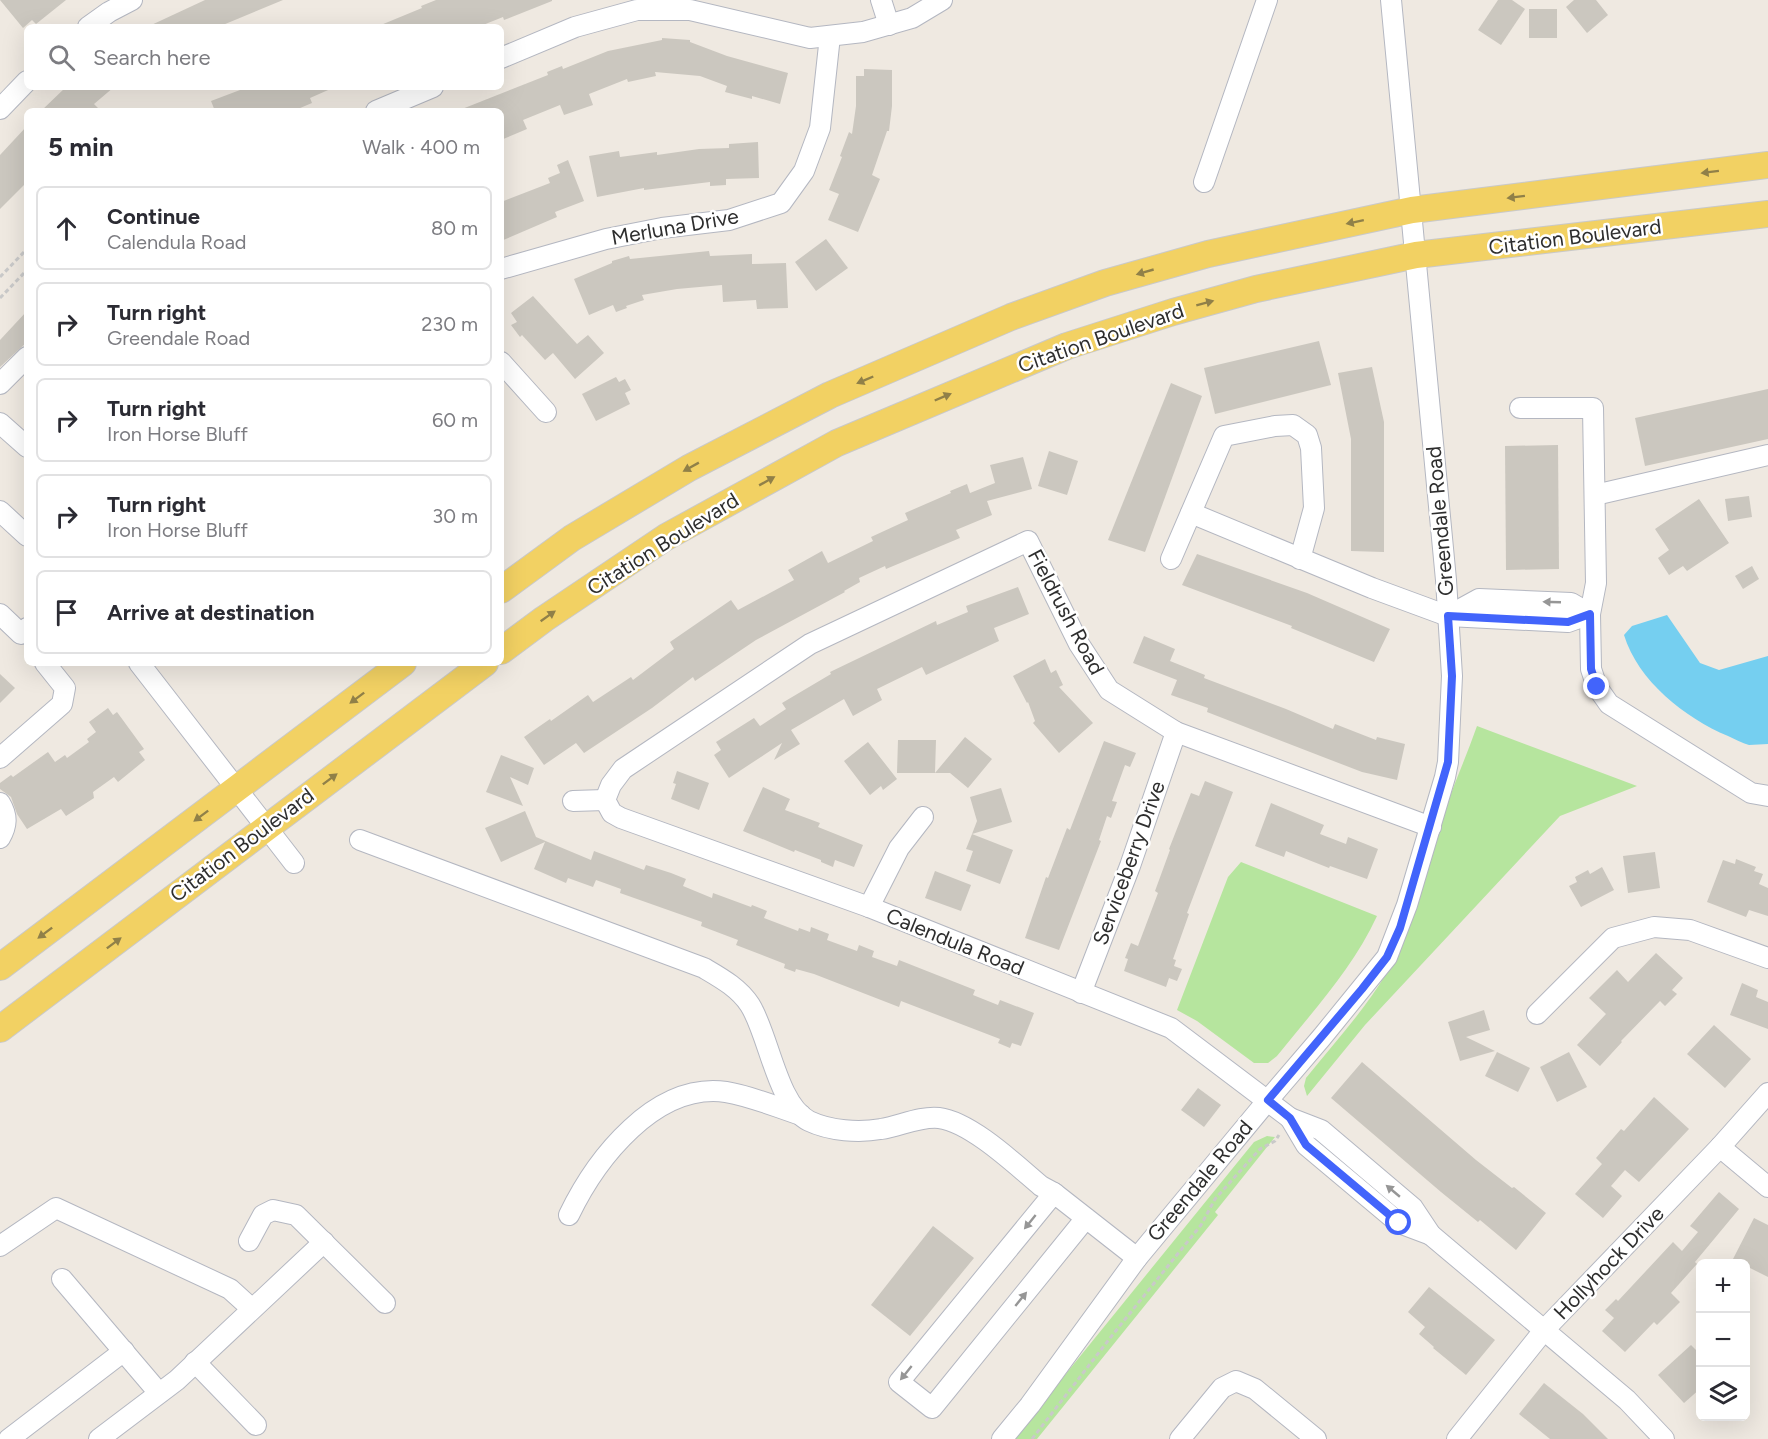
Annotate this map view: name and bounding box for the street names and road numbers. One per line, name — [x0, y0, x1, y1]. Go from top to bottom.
street label: Merluna Drive — [609, 203, 741, 250]
street label: Citation Boulevard — [1487, 214, 1663, 260]
street label: Citation Boulevard — [1015, 297, 1187, 378]
street label: Greendale Road — [1420, 445, 1459, 597]
street label: Citation Boulevard — [582, 487, 743, 600]
street label: Fieldrush Road — [1023, 545, 1110, 679]
street label: Serviceberry Drive — [1087, 777, 1170, 948]
street label: Citation Boulevard — [165, 782, 319, 907]
street label: Calendula Road — [883, 902, 1028, 981]
street label: Greendale Road — [1142, 1115, 1258, 1246]
street label: Hollyhock Drive — [1548, 1201, 1669, 1324]

